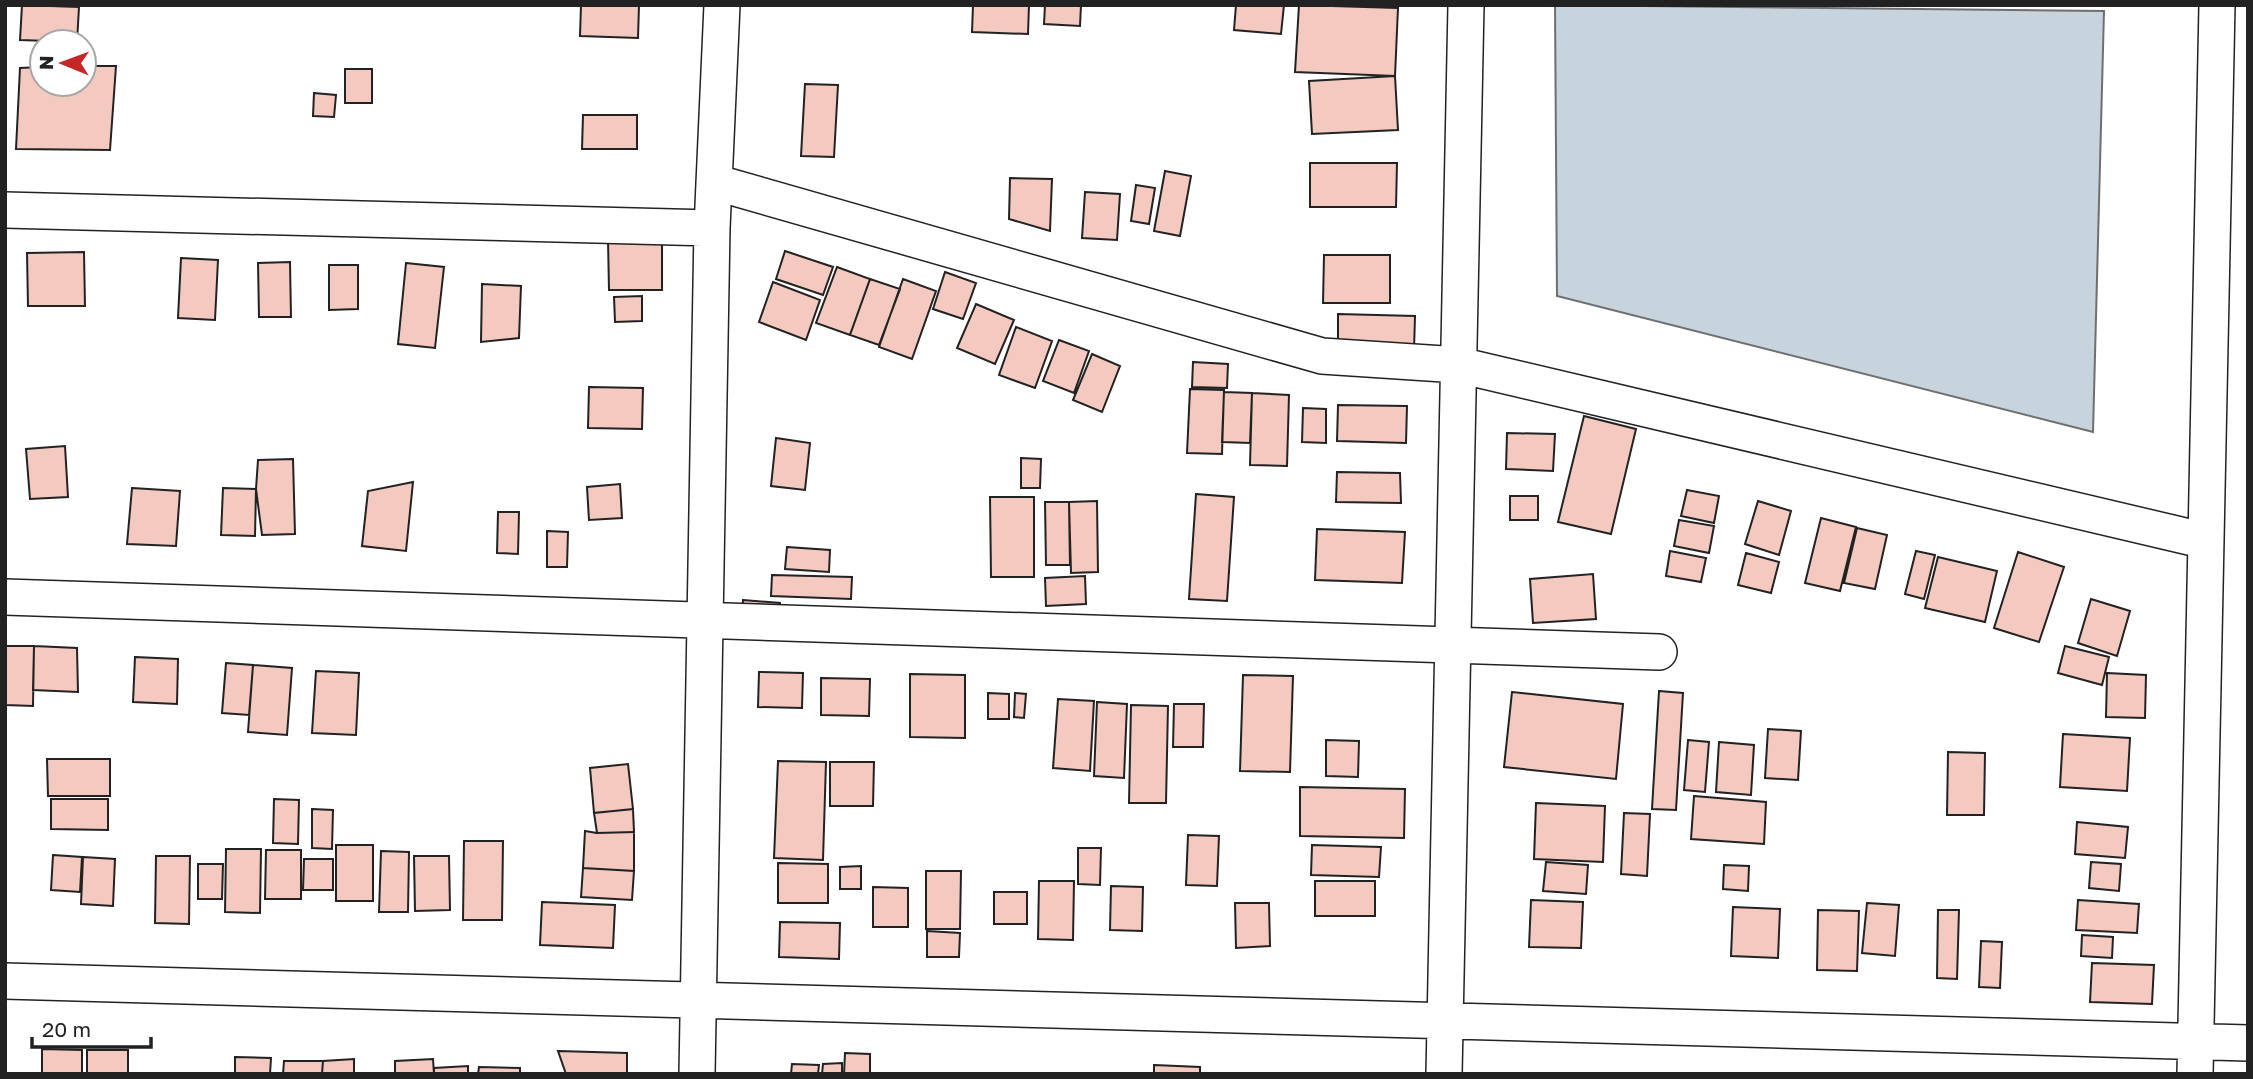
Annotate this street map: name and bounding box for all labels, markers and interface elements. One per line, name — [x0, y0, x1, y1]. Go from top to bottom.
north arrow — [28, 28, 98, 98]
text: N — [34, 55, 57, 70]
scale bar — [32, 1006, 150, 1050]
text: 20 m — [42, 1016, 91, 1042]

